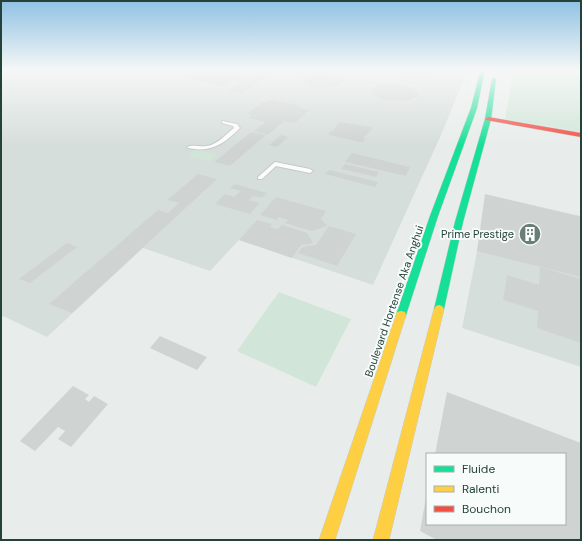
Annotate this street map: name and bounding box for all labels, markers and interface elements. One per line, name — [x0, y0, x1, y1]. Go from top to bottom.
building icon: Prime Prestige — [517, 221, 543, 247]
street label: Boulevard Hortense Aka Anghui — [361, 223, 427, 379]
place label: Prime Prestige — [441, 227, 514, 241]
legend — [426, 453, 566, 525]
text: Fluide — [462, 461, 495, 477]
text: Ralenti — [462, 481, 500, 497]
text: Bouchon — [462, 501, 511, 517]

